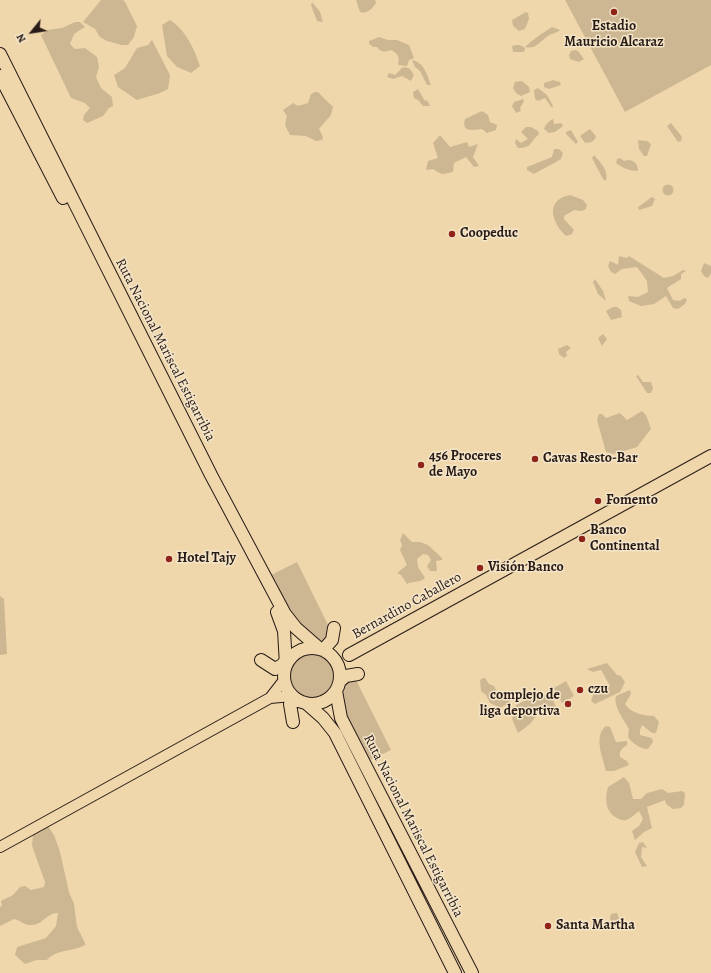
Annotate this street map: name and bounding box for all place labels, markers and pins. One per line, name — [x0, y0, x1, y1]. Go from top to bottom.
marker: Estadio Mauricio Alcaraz — [609, 7, 619, 17]
place label: Estadio Mauricio Alcaraz — [564, 19, 664, 52]
place label: Coopeduc — [460, 226, 518, 242]
marker: Coopeduc — [447, 229, 457, 239]
place label: 456 Proceres de Mayo — [429, 449, 502, 482]
place label: Cavas Resto-Bar — [543, 451, 638, 467]
marker: Cavas Resto-Bar — [530, 454, 540, 464]
marker: 456 Proceres de Mayo — [416, 460, 426, 470]
place label: Fomento — [606, 493, 658, 509]
marker: Fomento — [593, 496, 603, 506]
place label: Banco Continental — [590, 523, 660, 556]
marker: Banco Continental — [577, 534, 587, 544]
place label: Hotel Tajy — [177, 551, 236, 567]
marker: Hotel Tajy — [164, 554, 174, 564]
place label: Visión Banco — [488, 560, 564, 576]
marker: Visión Banco — [475, 563, 485, 573]
place label: czu — [588, 682, 608, 698]
marker: czu — [575, 685, 585, 695]
place label: complejo de liga deportiva — [480, 688, 560, 720]
marker: complejo de liga deportiva — [563, 699, 573, 709]
place label: Santa Martha — [556, 918, 635, 934]
marker: Santa Martha — [543, 921, 553, 931]

